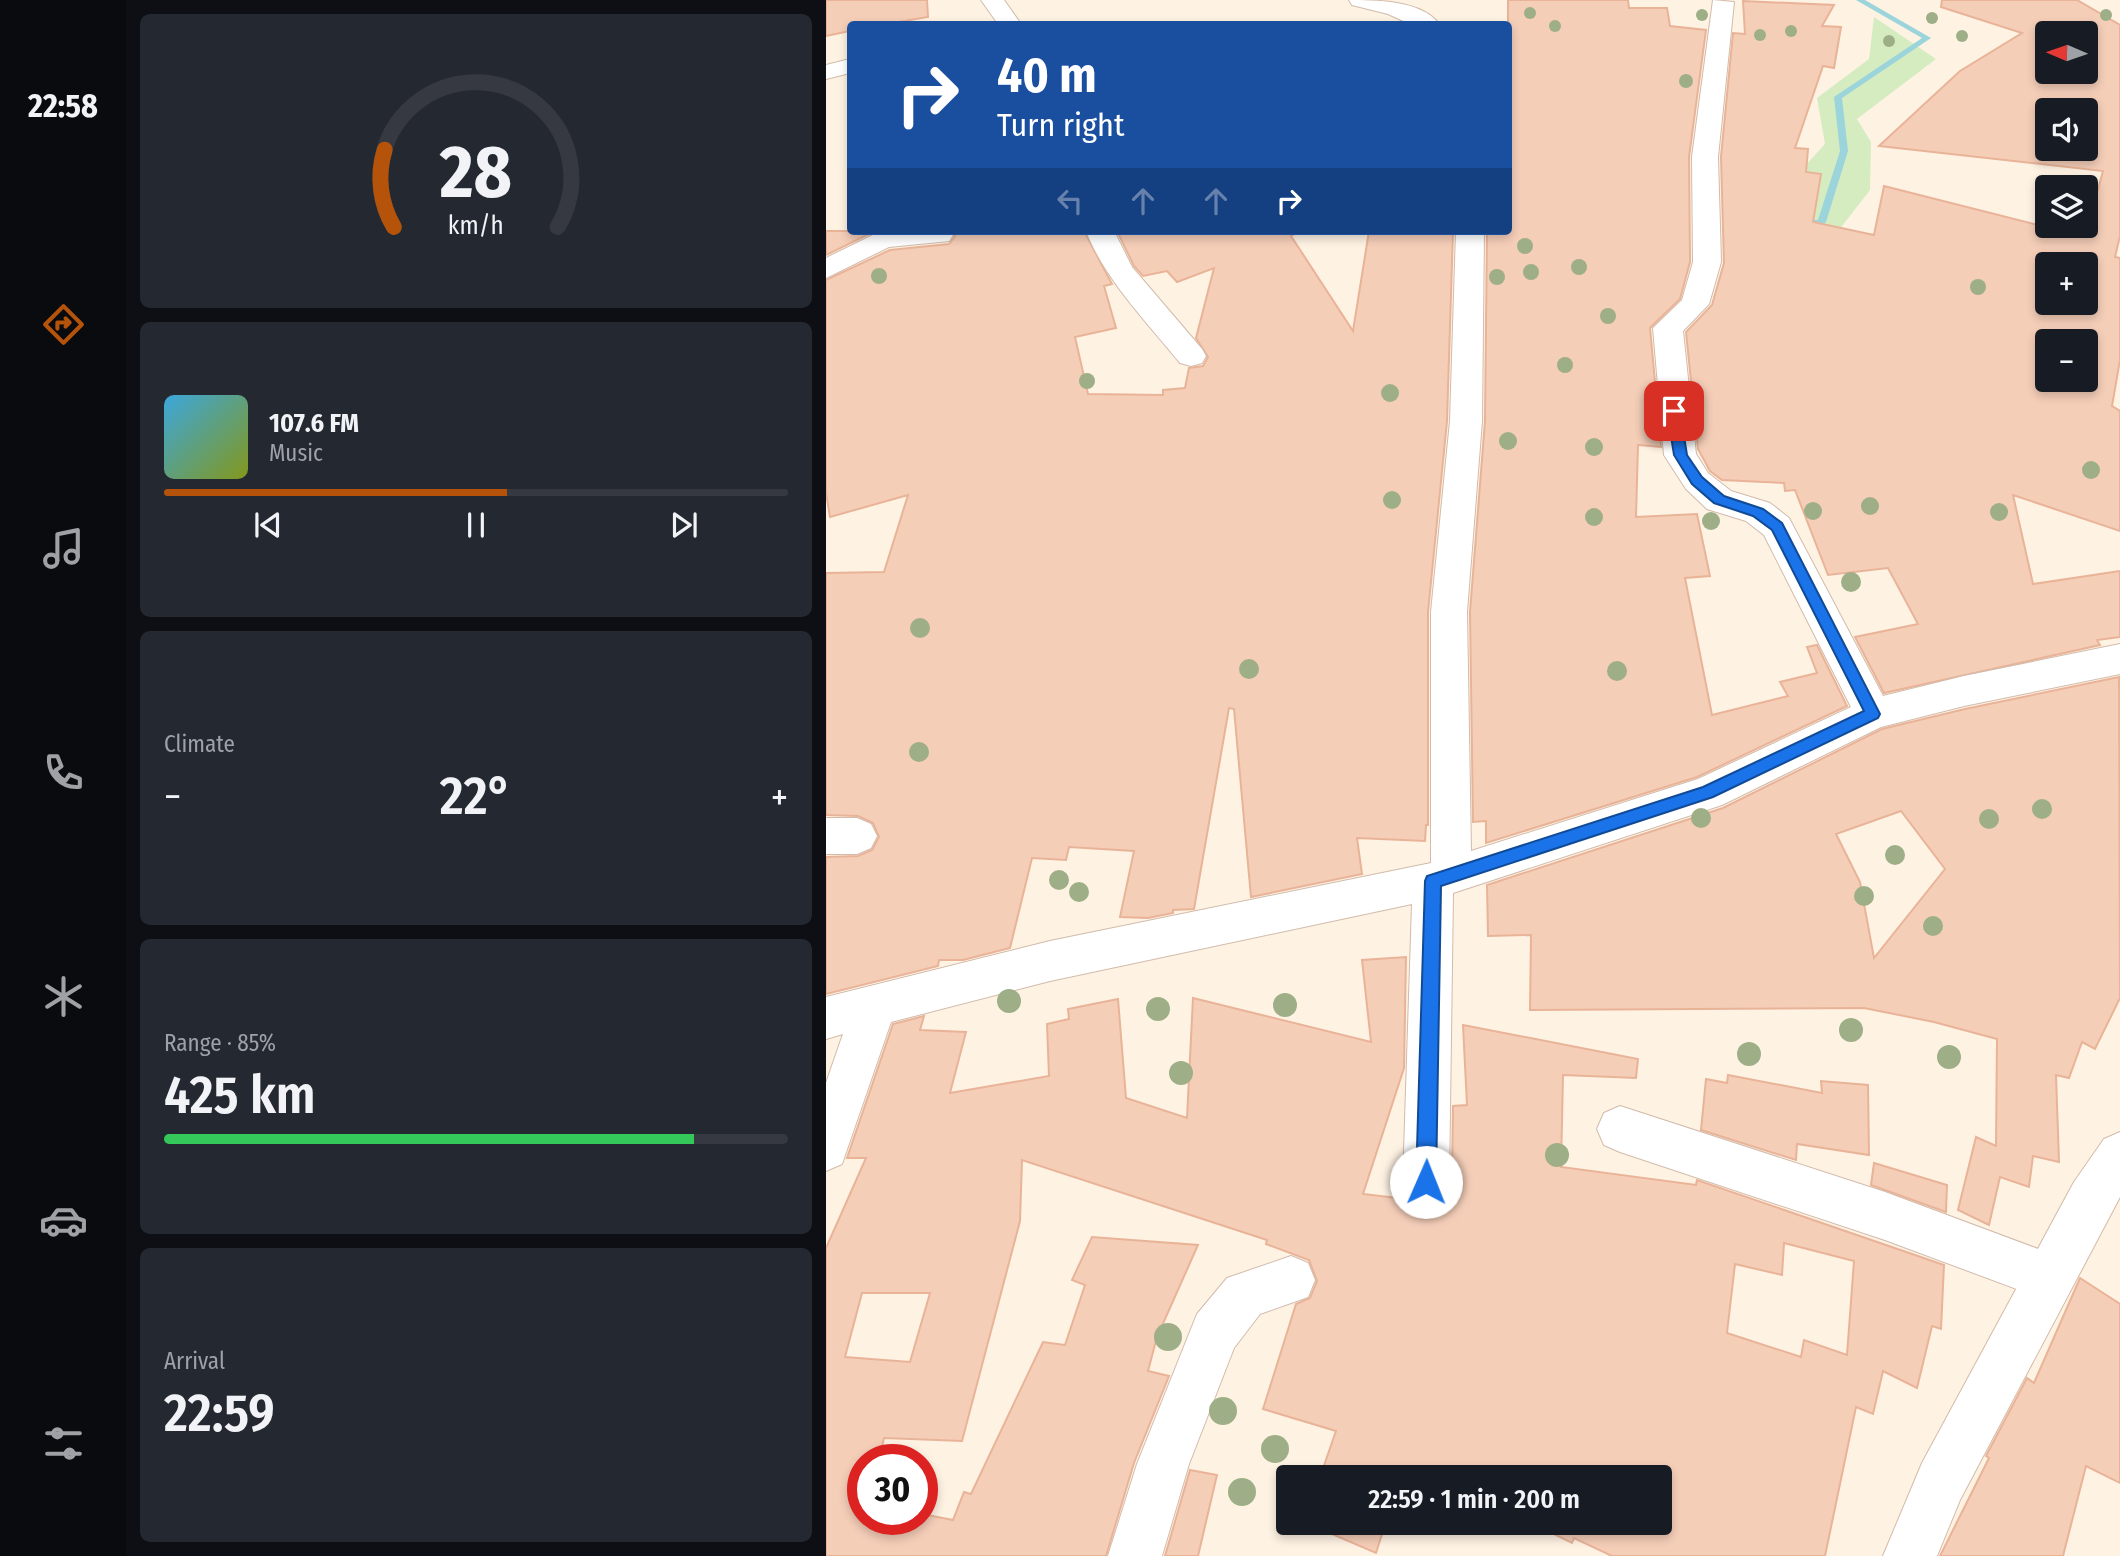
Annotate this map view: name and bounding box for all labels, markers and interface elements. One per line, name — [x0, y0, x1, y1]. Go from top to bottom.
north arrow — [2035, 21, 2098, 84]
map controls — [2035, 21, 2098, 392]
text: 40 m — [997, 46, 1097, 105]
icon: right — [882, 49, 973, 140]
text: 22:58 — [28, 87, 98, 125]
button: sound — [2035, 98, 2098, 161]
text: Turn right — [997, 106, 1124, 144]
text: 28 — [439, 130, 512, 217]
button: layers — [2035, 175, 2098, 238]
icon: left — [1051, 182, 1089, 220]
icon: ahead — [1124, 182, 1162, 220]
icon: ahead — [1197, 182, 1235, 220]
icon: right — [1270, 182, 1308, 220]
text: km/h — [448, 211, 504, 241]
button: + — [2035, 252, 2098, 315]
icon: directions — [39, 300, 88, 349]
button: − — [2035, 329, 2098, 392]
pin — [1644, 381, 1704, 441]
icon: arrive — [1655, 392, 1693, 430]
text: 107.6 FM — [269, 408, 359, 439]
text: Music — [269, 439, 323, 467]
icon: previous — [249, 506, 287, 544]
icon: pause — [457, 506, 495, 544]
icon: next — [665, 506, 703, 544]
icon: music — [39, 524, 88, 573]
text: Climate — [164, 730, 235, 758]
icon: phone — [39, 748, 88, 797]
text: 22° — [440, 765, 512, 828]
text: − — [164, 774, 181, 820]
text: + — [771, 774, 788, 820]
icon: climate — [39, 972, 88, 1021]
text: Range · 85% — [164, 1029, 276, 1057]
text: 425 km — [164, 1064, 316, 1127]
position arrow — [1389, 1145, 1463, 1219]
icon: car — [39, 1196, 88, 1245]
text: Arrival — [164, 1347, 225, 1375]
text: 22:59 — [164, 1382, 275, 1445]
icon: filters — [39, 1419, 88, 1468]
speed limit sign: 30 — [847, 1444, 938, 1535]
text: 22:59 · 1 min · 200 m — [1368, 1484, 1580, 1515]

